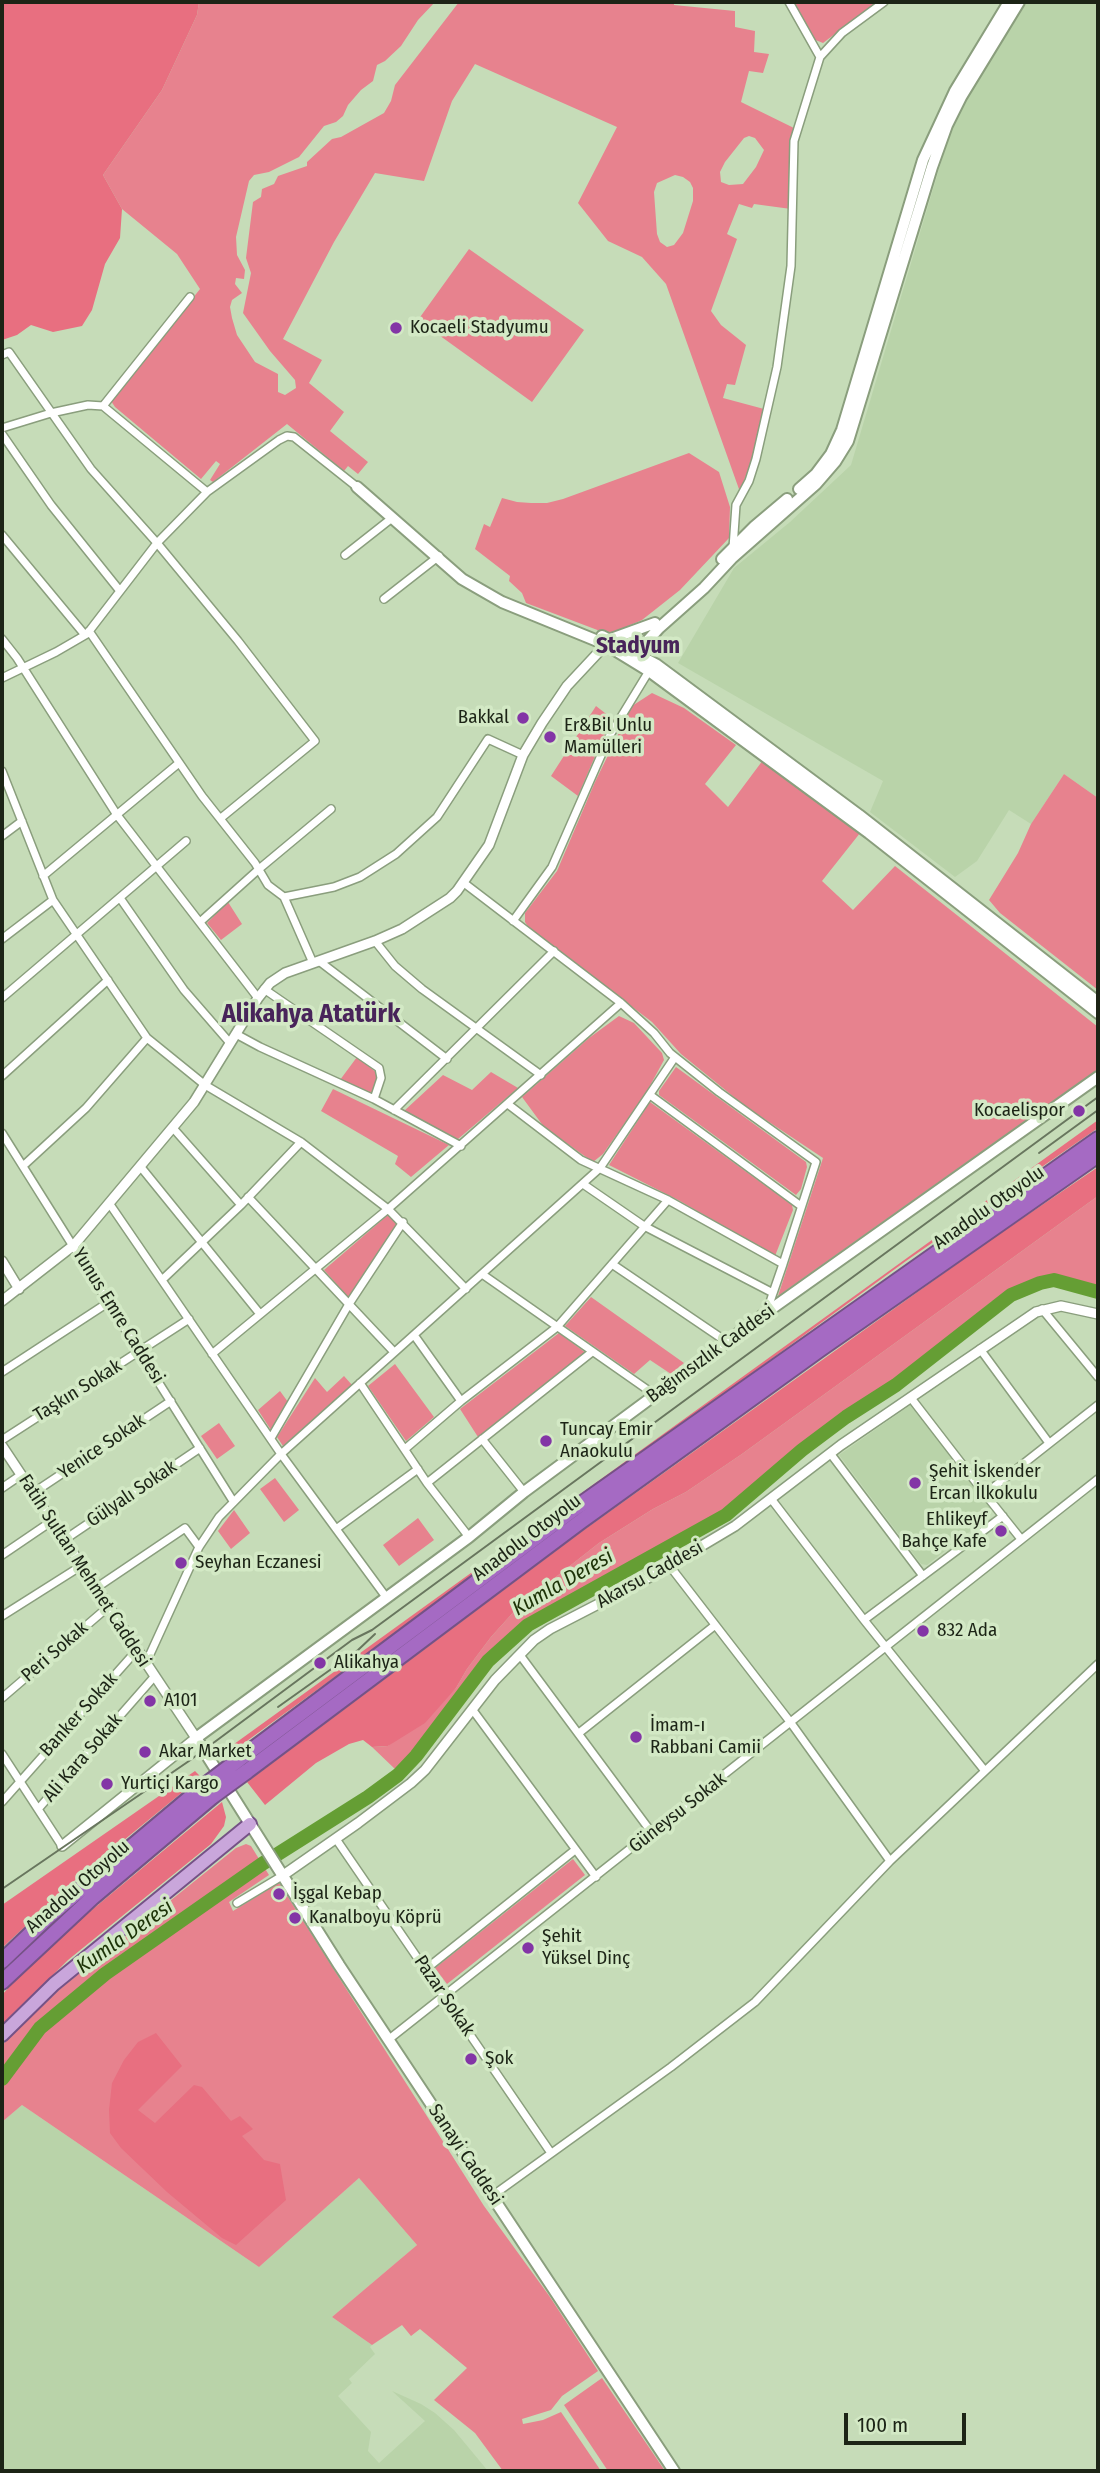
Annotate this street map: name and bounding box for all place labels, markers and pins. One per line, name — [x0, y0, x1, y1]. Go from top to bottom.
place label: Kocaeli Stadyumu — [410, 317, 549, 339]
marker: Kocaeli Stadyumu — [388, 320, 404, 336]
place label: Bakkal — [458, 707, 509, 729]
marker: Bakkal — [515, 710, 531, 726]
place label: Er&Bil Unlu Mamülleri — [564, 715, 652, 759]
marker: Er&Bil Unlu Mamülleri — [542, 729, 558, 745]
place label: Kocaelispor — [974, 1100, 1065, 1122]
marker: Kocaelispor — [1071, 1103, 1087, 1119]
place label: Tuncay Emir Anaokulu — [560, 1419, 653, 1463]
marker: Tuncay Emir Anaokulu — [538, 1433, 554, 1449]
place label: Şehit İskender Ercan İlkokulu — [929, 1461, 1041, 1505]
marker: Şehit İskender Ercan İlkokulu — [907, 1475, 923, 1491]
place label: Ehlikeyf Bahçe Kafe — [901, 1509, 987, 1553]
marker: Ehlikeyf Bahçe Kafe — [993, 1523, 1009, 1539]
place label: Seyhan Eczanesi — [195, 1552, 322, 1574]
marker: Seyhan Eczanesi — [173, 1555, 189, 1571]
place label: 832 Ada — [937, 1620, 997, 1642]
marker: 832 Ada — [915, 1623, 931, 1639]
place label: Alikahya — [334, 1652, 399, 1674]
marker: Alikahya — [312, 1655, 328, 1671]
place label: A101 — [164, 1690, 197, 1712]
marker: A101 — [142, 1693, 158, 1709]
place label: İmam-ı Rabbani Camii — [650, 1715, 761, 1759]
marker: İmam-ı Rabbani Camii — [628, 1729, 644, 1745]
place label: Akar Market — [159, 1741, 252, 1763]
marker: Akar Market — [137, 1744, 153, 1760]
place label: Yurtiçi Kargo — [121, 1773, 219, 1795]
marker: Yurtiçi Kargo — [99, 1776, 115, 1792]
place label: İşgal Kebap — [293, 1883, 382, 1905]
marker: İşgal Kebap — [271, 1886, 287, 1902]
place label: Kanalboyu Köprü — [309, 1907, 442, 1929]
marker: Kanalboyu Köprü — [287, 1910, 303, 1926]
place label: Şehit Yüksel Dinç — [542, 1926, 630, 1970]
marker: Şehit Yüksel Dinç — [520, 1940, 536, 1956]
place label: Şok — [485, 2048, 513, 2070]
marker: Şok — [463, 2051, 479, 2067]

